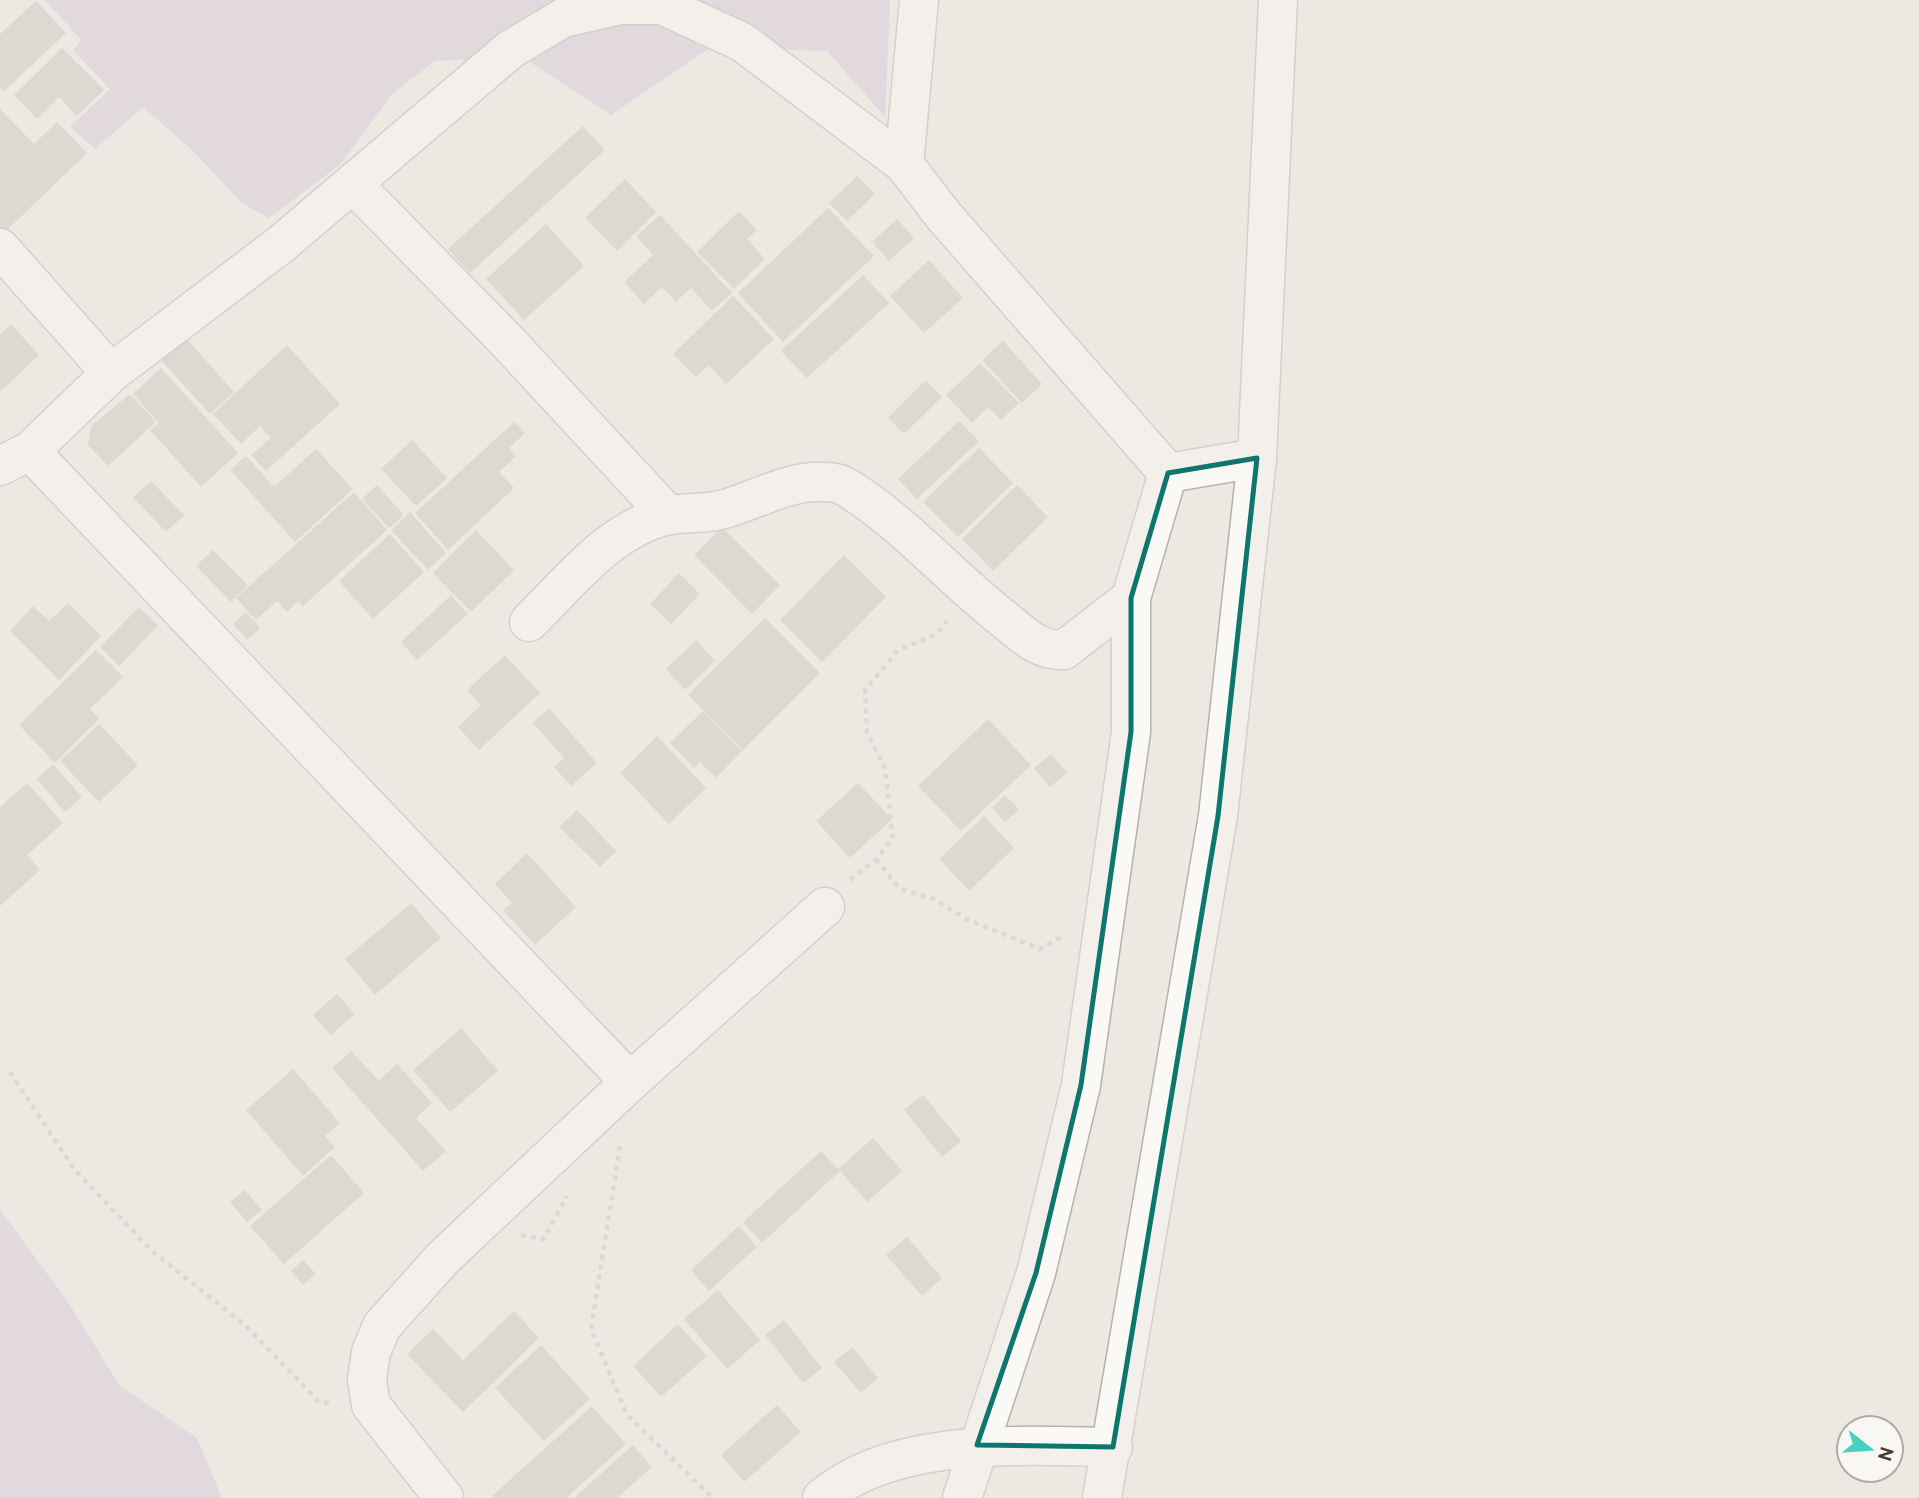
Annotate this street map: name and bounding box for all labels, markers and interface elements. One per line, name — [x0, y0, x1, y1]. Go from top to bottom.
north arrow — [1835, 1414, 1905, 1484]
text: N — [1871, 1443, 1898, 1463]

